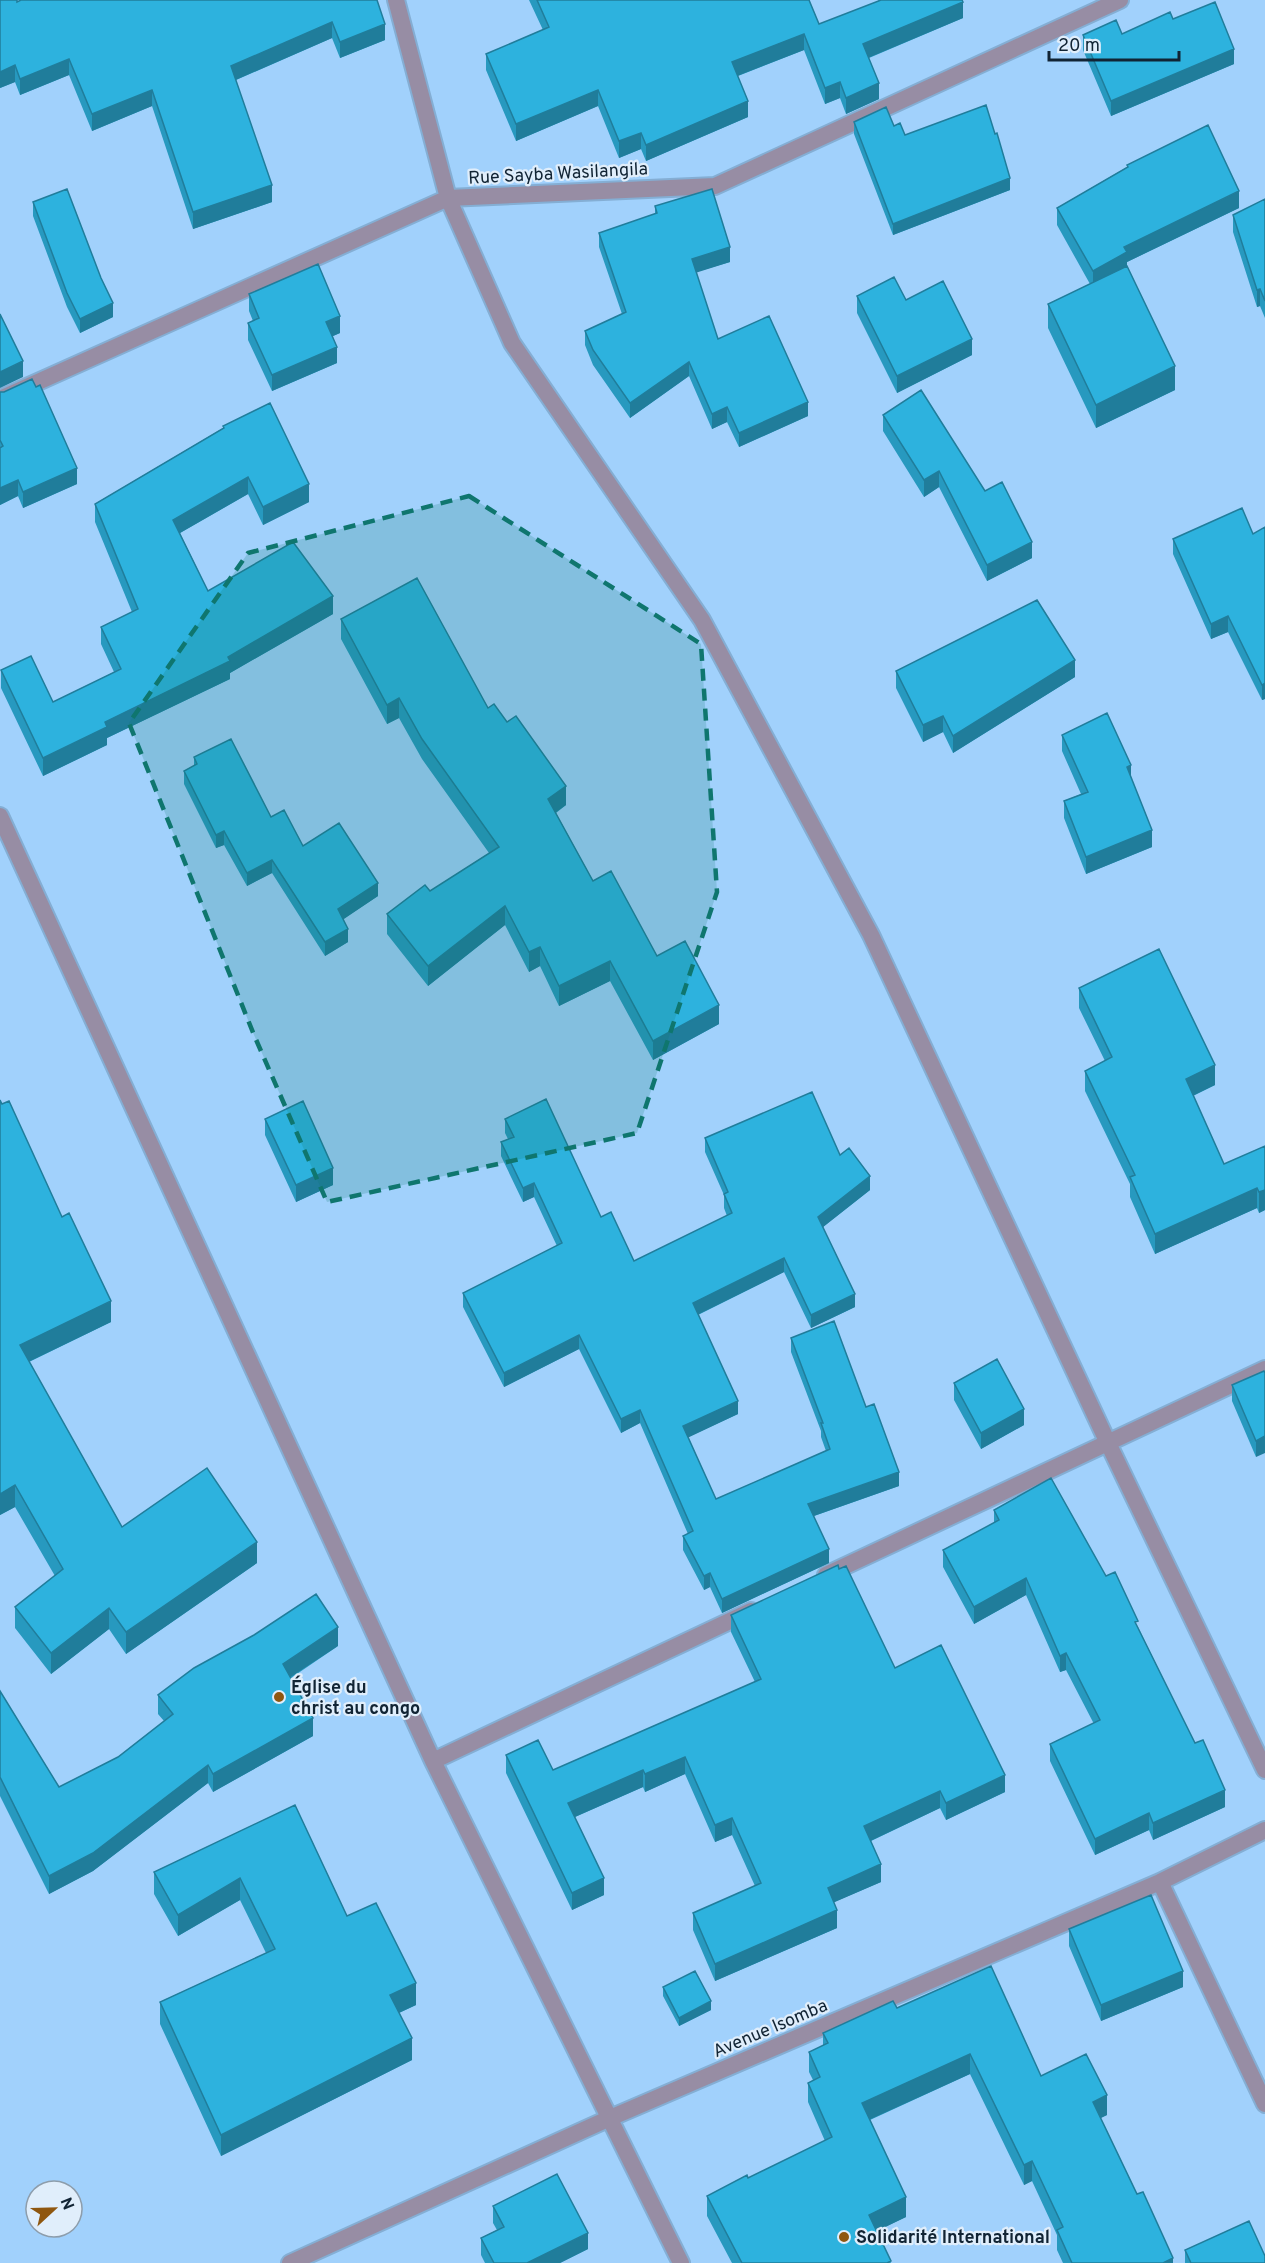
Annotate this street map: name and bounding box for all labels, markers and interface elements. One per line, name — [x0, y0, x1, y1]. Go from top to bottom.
scale bar — [1049, 24, 1180, 62]
text: 20 m — [1058, 35, 1100, 58]
street label: Rue Sayba Wasilangila — [468, 158, 649, 191]
place label: Église du christ au congo — [291, 1675, 420, 1721]
marker: Église du christ au congo — [272, 1690, 286, 1704]
street label: Avenue Isomba — [710, 1995, 831, 2064]
north arrow — [24, 2179, 84, 2239]
text: N — [55, 2195, 77, 2213]
place label: Solidarité International — [856, 2227, 1050, 2250]
marker: Solidarité International — [837, 2230, 851, 2244]

